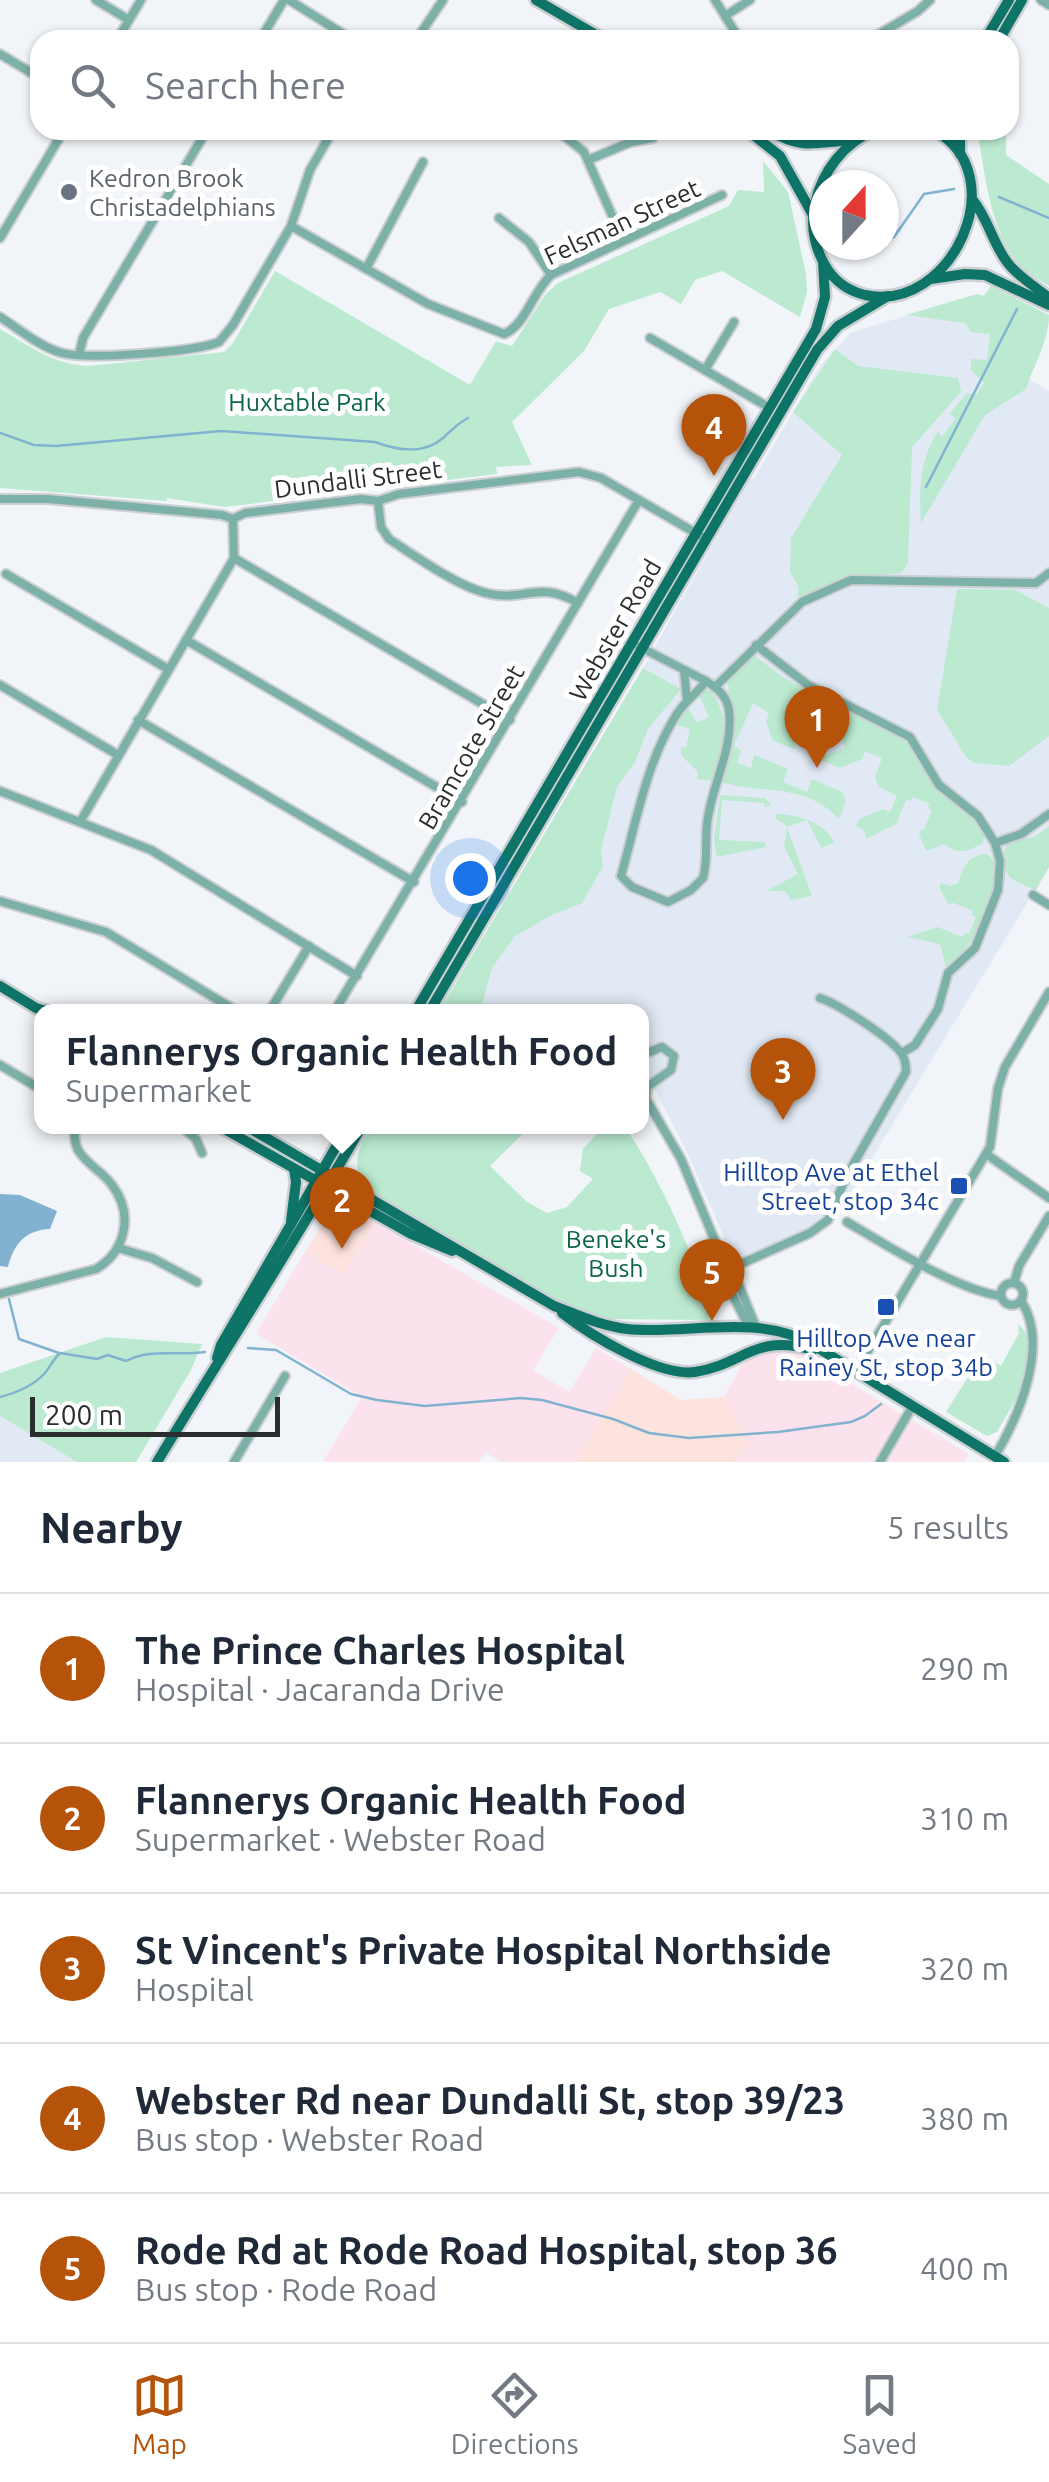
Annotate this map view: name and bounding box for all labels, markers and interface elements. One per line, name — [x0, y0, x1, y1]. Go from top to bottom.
search box — [30, 30, 1019, 140]
icon: search — [65, 58, 120, 113]
text: Search here — [145, 64, 346, 106]
place label: Kedron Brook Christadelphians — [89, 164, 276, 221]
north arrow — [809, 170, 899, 260]
street label: Felsman Street — [540, 174, 704, 270]
marker: Kedron Brook Christadelphians — [58, 181, 80, 203]
park label: Huxtable Park — [228, 388, 386, 416]
pin: 4 — [682, 394, 746, 476]
street label: Dundalli Street — [273, 455, 443, 503]
street label: Webster Road — [563, 554, 667, 706]
street label: Bramcote Street — [413, 660, 529, 834]
pin: 1 — [784, 686, 850, 768]
your location — [445, 853, 496, 904]
popup — [34, 1004, 649, 1134]
text: Flannerys Organic Health Food — [66, 1030, 617, 1072]
pin: 3 — [750, 1038, 816, 1120]
text: Supermarket — [66, 1072, 251, 1108]
place label: Hilltop Ave at Ethel Street, stop 34c — [723, 1158, 939, 1215]
pin: 2 — [310, 1166, 374, 1249]
marker: Hilltop Ave at Ethel Street, stop 34c — [948, 1175, 970, 1197]
park label: Beneke's Bush — [566, 1225, 666, 1282]
pin: 5 — [680, 1238, 744, 1321]
marker: Hilltop Ave near Rainey St, stop 34b — [875, 1296, 897, 1318]
place label: Hilltop Ave near Rainey St, stop 34b — [779, 1324, 993, 1381]
scale bar — [30, 1392, 280, 1436]
text: 200 m — [45, 1399, 123, 1430]
text: Nearby — [40, 1504, 183, 1551]
text: 5 results — [887, 1509, 1009, 1545]
text: The Prince Charles Hospital — [135, 1629, 625, 1671]
text: 1 — [63, 1650, 82, 1686]
text: 290 m — [920, 1650, 1009, 1686]
text: Hospital · Jacaranda Drive — [135, 1671, 505, 1707]
text: Flannerys Organic Health Food — [135, 1779, 687, 1821]
text: 2 — [63, 1800, 82, 1836]
text: 310 m — [920, 1800, 1009, 1836]
text: Supermarket · Webster Road — [135, 1821, 546, 1857]
text: St Vincent's Private Hospital Northside — [135, 1929, 832, 1971]
text: 3 — [63, 1950, 82, 1986]
text: 320 m — [920, 1950, 1009, 1986]
text: Hospital — [135, 1971, 254, 2007]
text: Webster Rd near Dundalli St, stop 39/23 — [135, 2079, 845, 2121]
text: 4 — [63, 2100, 82, 2136]
text: 380 m — [920, 2100, 1009, 2136]
text: Bus stop · Webster Road — [135, 2121, 484, 2157]
text: Rode Rd at Rode Road Hospital, stop 36 — [135, 2229, 838, 2271]
text: 5 — [63, 2250, 82, 2286]
text: 400 m — [920, 2250, 1009, 2286]
text: Bus stop · Rode Road — [135, 2271, 437, 2307]
tab: Map — [132, 2368, 187, 2459]
tab: Directions — [451, 2368, 579, 2459]
tab: Saved — [843, 2368, 917, 2459]

